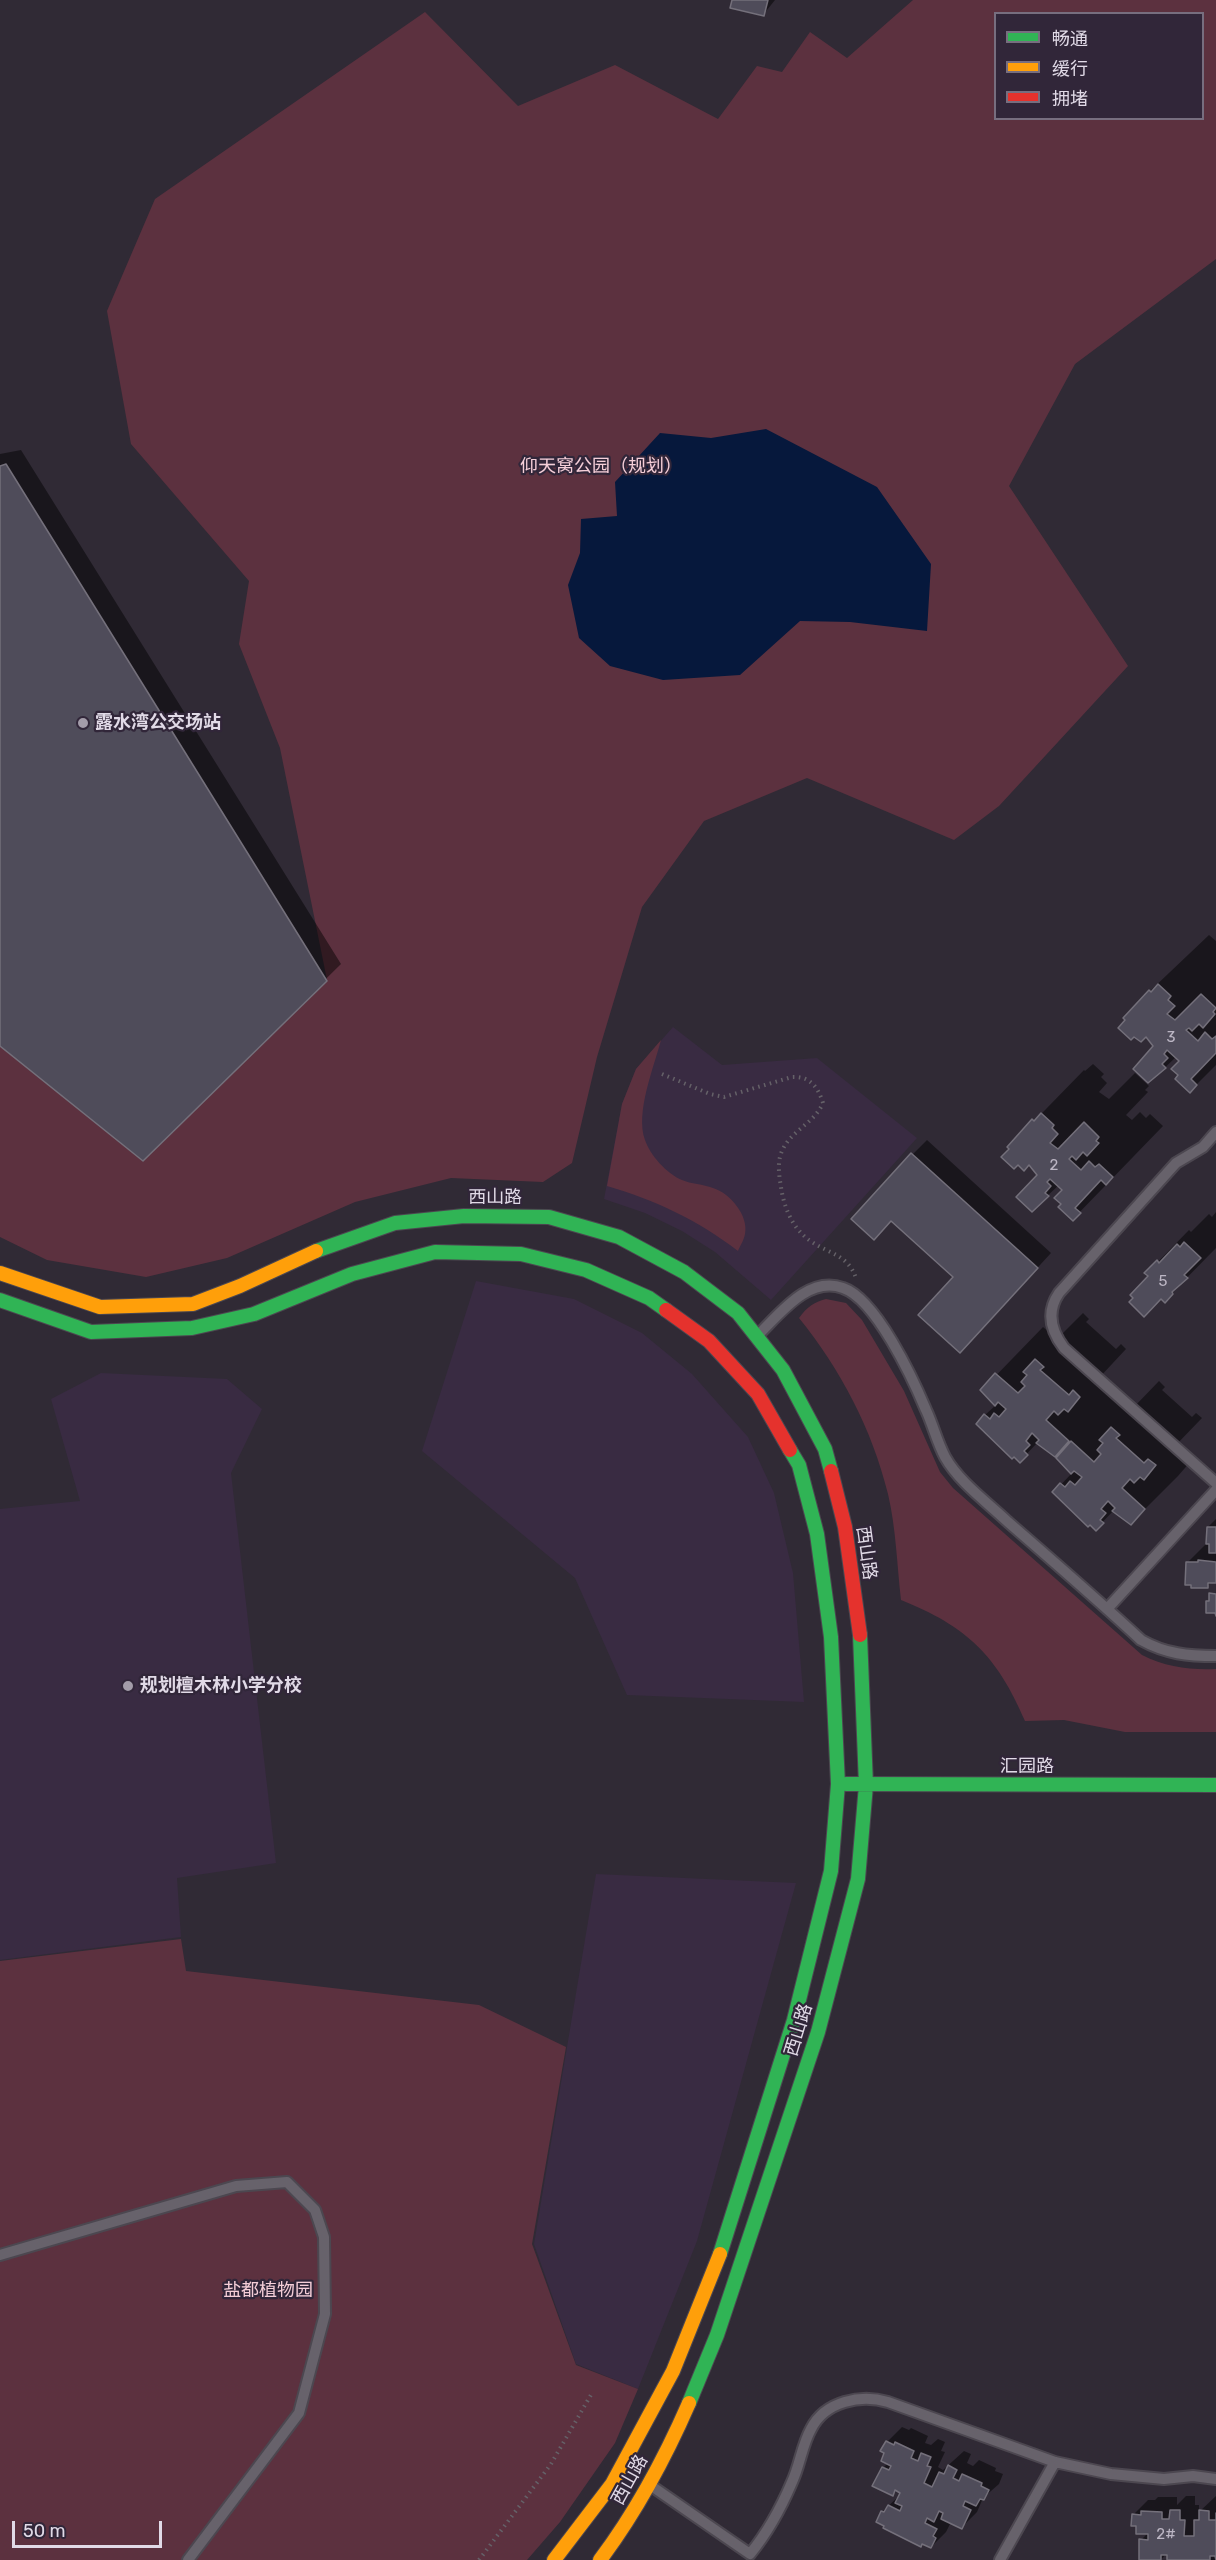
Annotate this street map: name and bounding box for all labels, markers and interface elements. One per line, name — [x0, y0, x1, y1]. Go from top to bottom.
legend — [994, 12, 1204, 120]
text: 畅通 — [1052, 28, 1088, 50]
text: 缓行 — [1052, 58, 1088, 80]
text: 拥堵 — [1052, 88, 1088, 110]
park label: 仰天窝公园（规划） — [520, 456, 682, 478]
place label: 露水湾公交场站 — [95, 712, 221, 734]
marker: 露水湾公交场站 — [76, 716, 90, 730]
house number: 3 — [1166, 1029, 1176, 1047]
house number: 2 — [1050, 1157, 1058, 1175]
street label: 西山路 — [468, 1187, 522, 1209]
house number: 5 — [1159, 1273, 1167, 1291]
street label: 西山路 — [852, 1525, 880, 1581]
place label: 规划檀木林小学分校 — [140, 1675, 302, 1697]
marker: 规划檀木林小学分校 — [121, 1679, 135, 1693]
street label: 汇园路 — [1000, 1756, 1054, 1778]
street label: 西山路 — [781, 2001, 817, 2059]
park label: 盐都植物园 — [223, 2280, 313, 2302]
street label: 西山路 — [607, 2451, 653, 2509]
scale bar — [15, 2509, 165, 2547]
text: 50 m — [23, 2520, 66, 2542]
house number: 2# — [1156, 2526, 1176, 2544]

